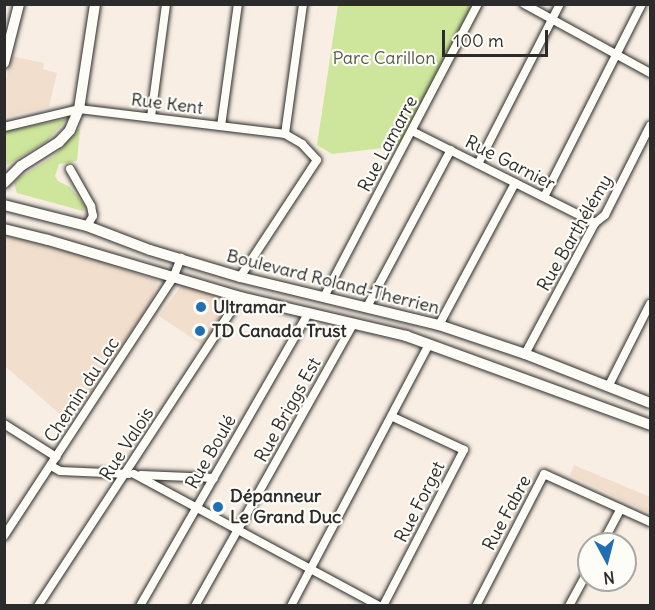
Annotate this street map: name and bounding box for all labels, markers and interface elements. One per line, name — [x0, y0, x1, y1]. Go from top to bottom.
scale bar — [445, 18, 552, 56]
text: 100 m — [453, 29, 504, 52]
park label: Parc Carillon — [332, 47, 436, 69]
street label: Rue Kent — [130, 89, 204, 119]
street label: Rue Lamarre — [354, 92, 422, 196]
street label: Rue Garnier — [461, 131, 559, 195]
street label: Rue Barthélémy — [533, 171, 617, 295]
street label: Boulevard Roland-Therrien — [224, 245, 442, 319]
place label: Ultramar — [213, 296, 286, 318]
marker: Ultramar — [194, 300, 208, 314]
place label: TD Canada Trust — [212, 320, 347, 342]
marker: TD Canada Trust — [193, 324, 207, 338]
street label: Chemin du Lac — [40, 333, 124, 447]
street label: Rue Briggs Est — [250, 354, 326, 466]
street label: Rue Valois — [95, 403, 159, 485]
street label: Rue Boulé — [181, 411, 241, 493]
street label: Rue Forget — [390, 458, 450, 546]
street label: Rue Fabre — [478, 472, 536, 554]
place label: Dépanneur Le Grand Duc — [230, 486, 341, 528]
marker: Dépanneur Le Grand Duc — [211, 500, 225, 514]
north arrow — [577, 532, 637, 592]
text: N — [602, 567, 616, 588]

